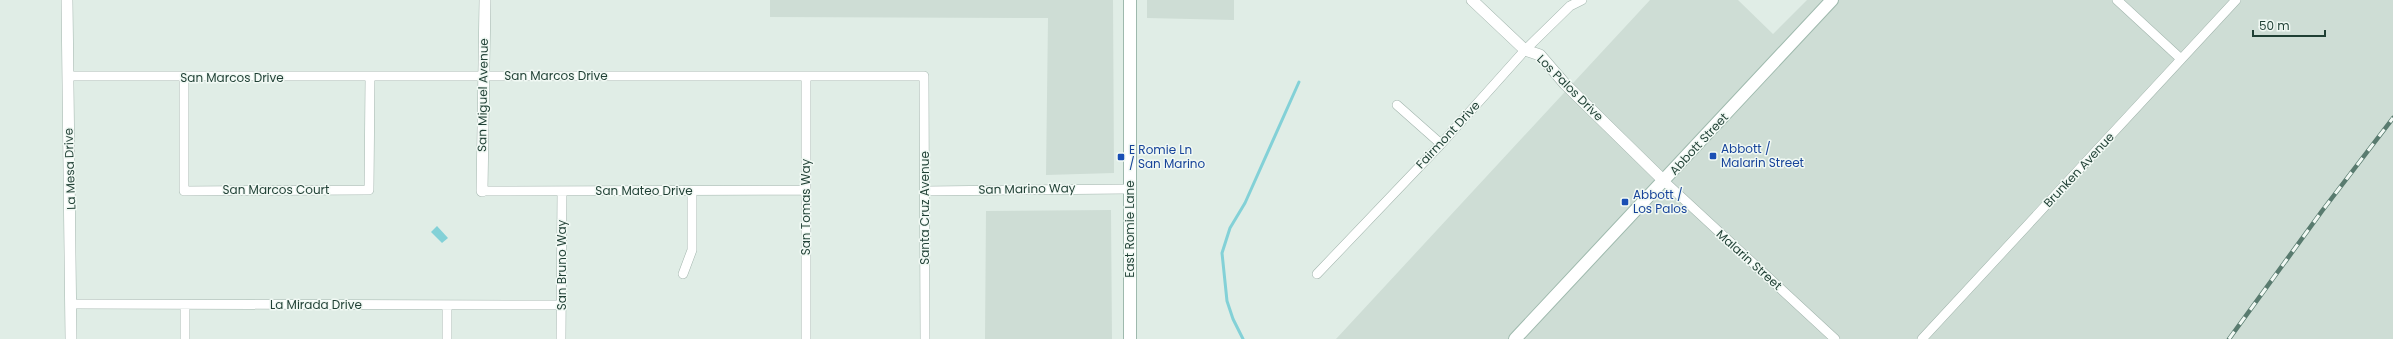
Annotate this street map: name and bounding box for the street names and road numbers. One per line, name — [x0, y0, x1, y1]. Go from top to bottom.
street label: San Miguel Avenue — [473, 38, 492, 152]
street label: Los Palos Drive — [1533, 51, 1607, 125]
street label: San Marcos Drive — [504, 67, 608, 84]
street label: San Marcos Drive — [180, 69, 284, 86]
street label: Fairmont Drive — [1412, 97, 1484, 172]
street label: Abbott Street — [1665, 109, 1732, 178]
street label: La Mesa Drive — [60, 128, 79, 210]
street label: Brunken Avenue — [2039, 128, 2118, 211]
street label: Santa Cruz Avenue — [916, 151, 933, 265]
street label: San Tomas Way — [797, 158, 814, 255]
street label: San Marino Way — [978, 179, 1076, 198]
street label: East Romie Lane — [1121, 180, 1138, 278]
street label: San Marcos Court — [223, 181, 329, 198]
street label: San Mateo Drive — [595, 182, 693, 199]
street label: San Bruno Way — [553, 219, 570, 310]
street label: Malarin Street — [1713, 226, 1786, 294]
street label: La Mirada Drive — [270, 296, 362, 313]

